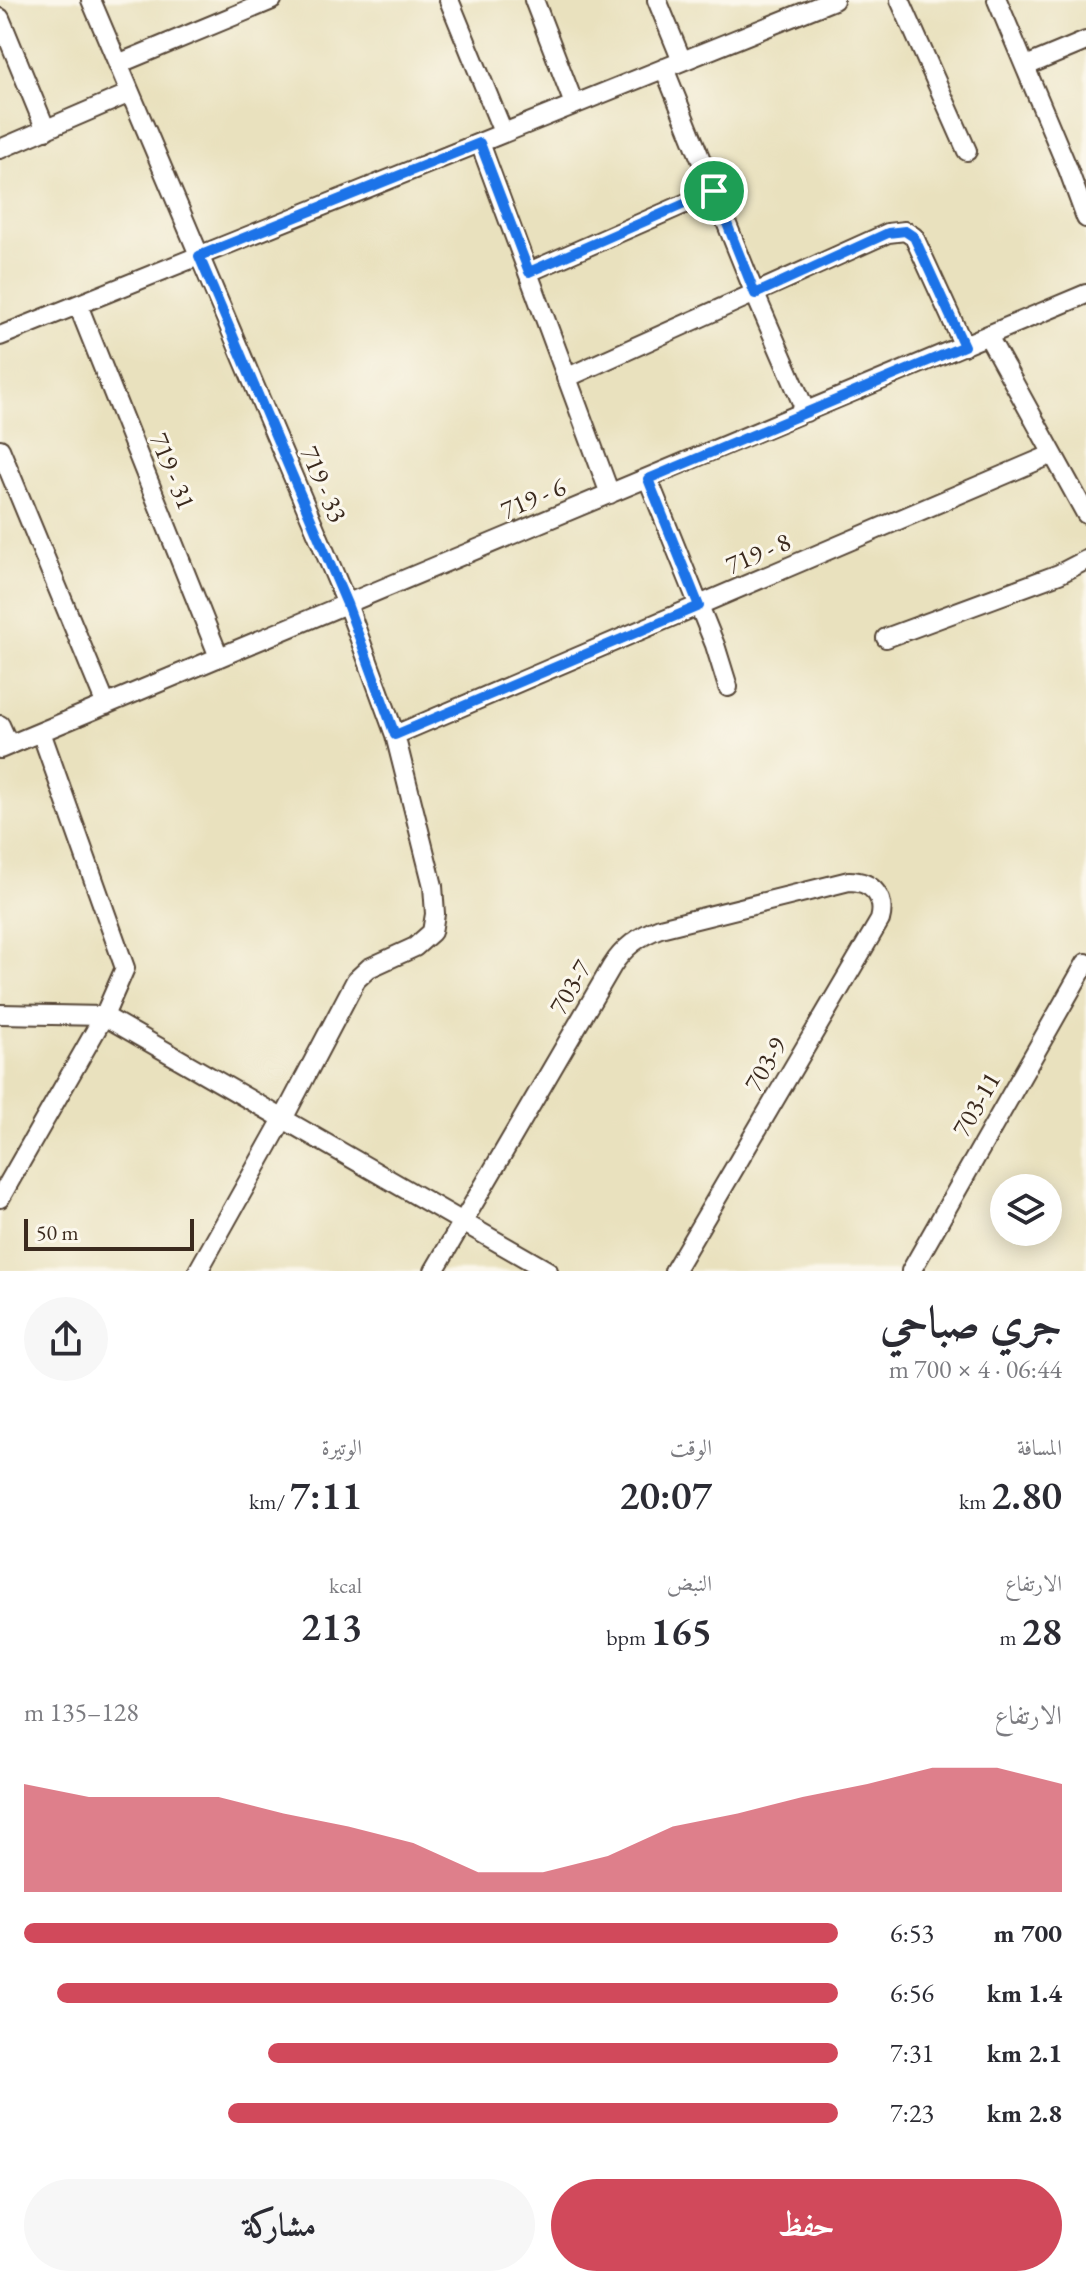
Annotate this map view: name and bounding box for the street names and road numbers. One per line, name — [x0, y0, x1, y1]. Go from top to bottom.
street label: 719 - 31 — [142, 428, 204, 514]
street label: 719 - 33 — [293, 441, 355, 527]
street label: 719 - 6 — [495, 469, 571, 527]
street label: 719 - 8 — [720, 524, 796, 582]
street label: 703-7 — [541, 953, 599, 1020]
street label: 703-9 — [736, 1030, 794, 1097]
street label: 703-11 — [944, 1065, 1008, 1143]

